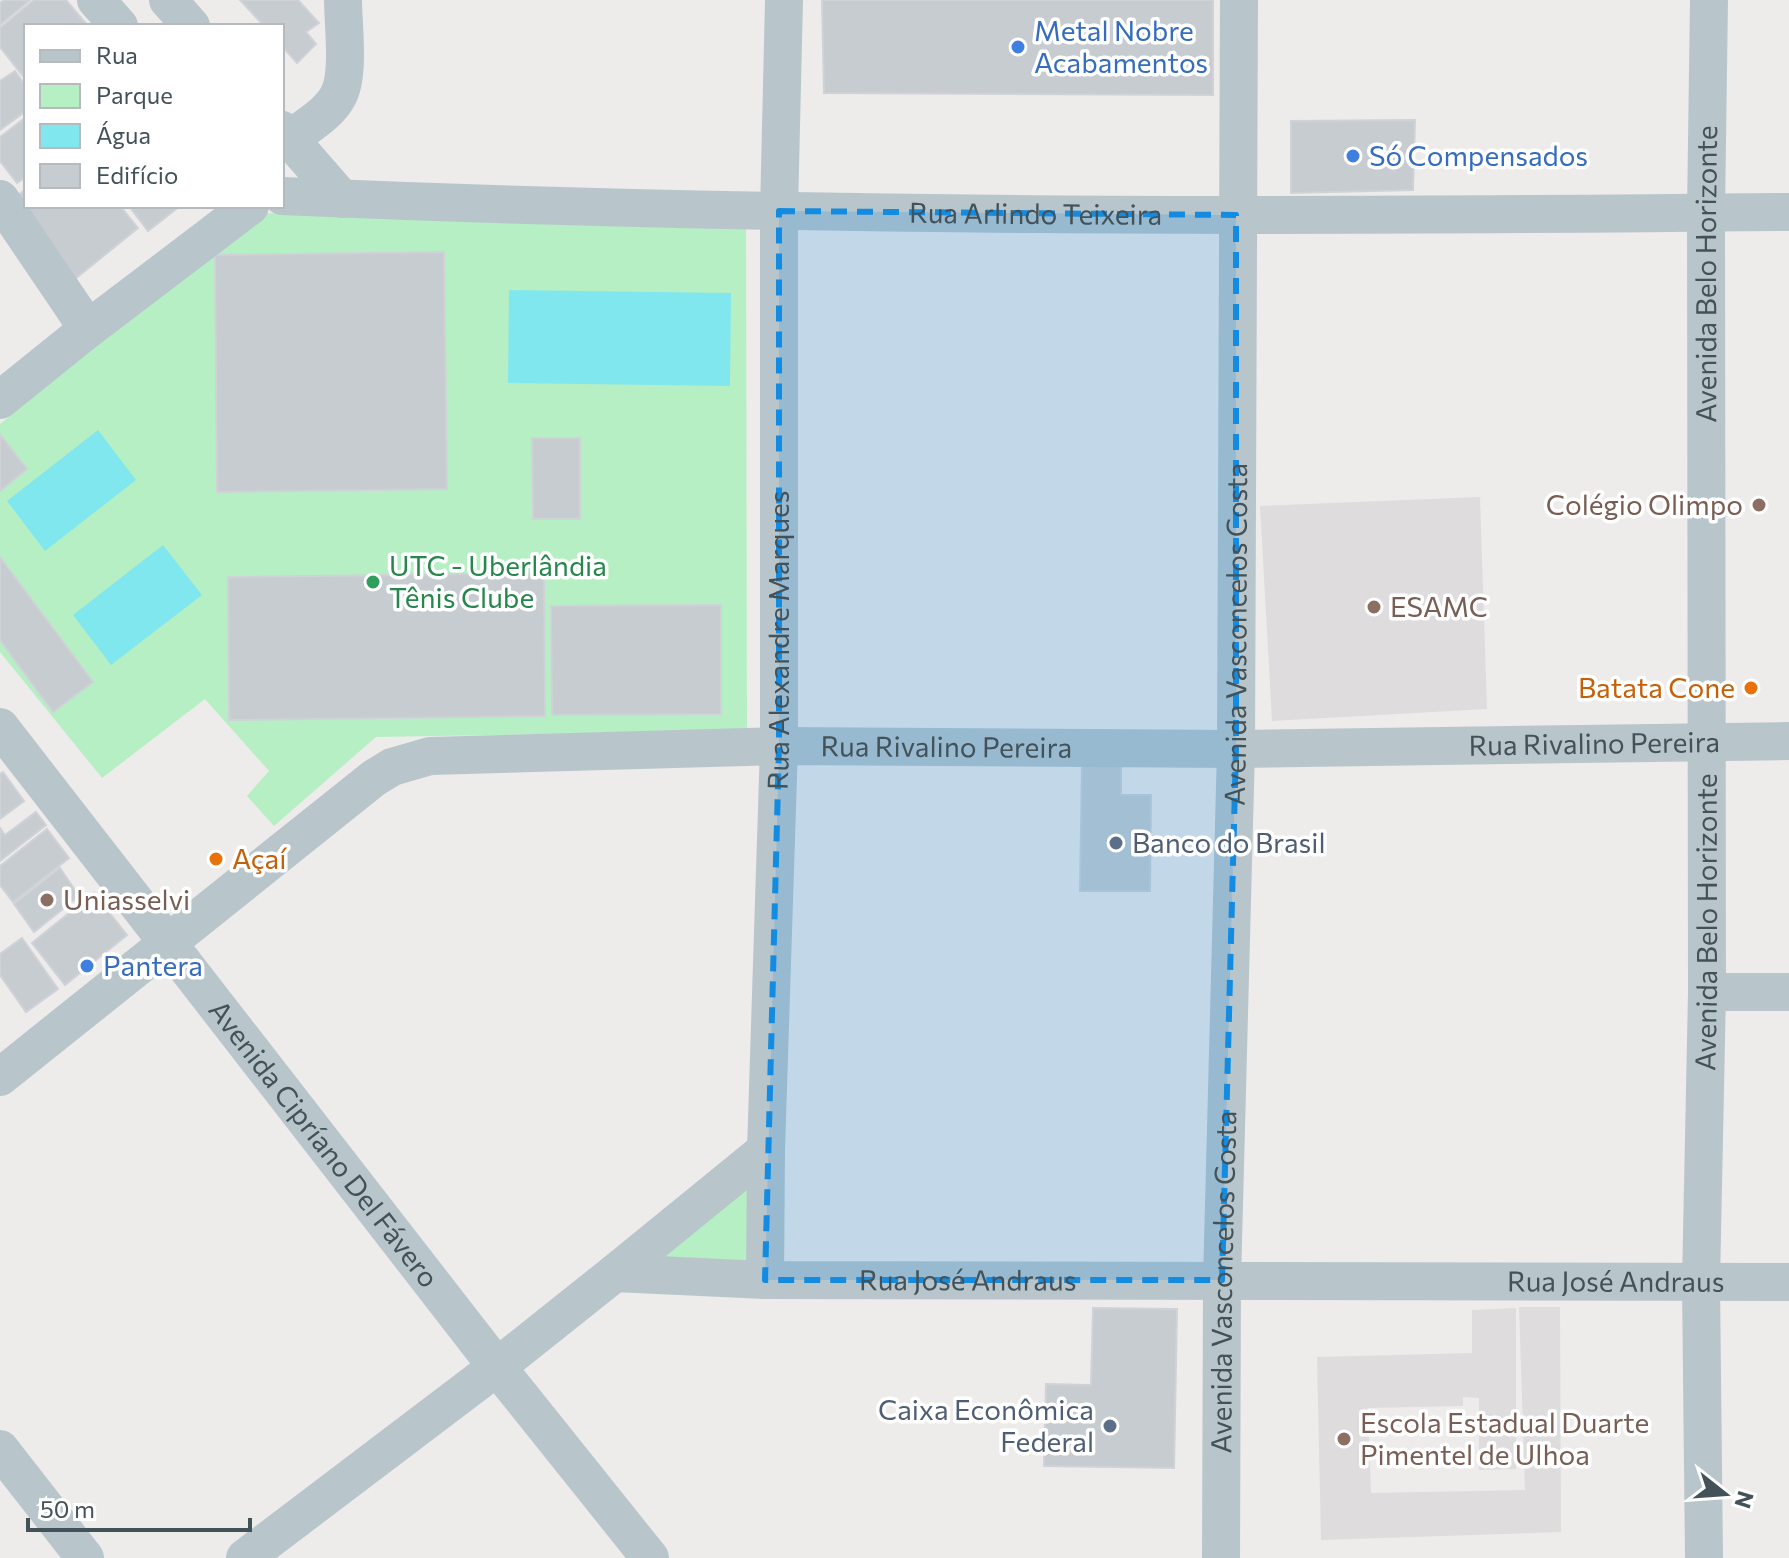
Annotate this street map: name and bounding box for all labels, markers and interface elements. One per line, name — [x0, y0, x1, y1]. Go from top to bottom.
place label: Metal Nobre Acabamentos — [1034, 13, 1208, 79]
legend — [24, 24, 284, 208]
marker: Metal Nobre Acabamentos — [1009, 38, 1027, 56]
text: Rua — [96, 40, 138, 69]
text: Parque — [96, 80, 173, 109]
text: Água — [96, 120, 151, 149]
street label: Avenida Belo Horizonte — [1688, 125, 1723, 423]
place label: Só Compensados — [1369, 138, 1588, 172]
marker: Só Compensados — [1344, 147, 1362, 165]
text: Edifício — [96, 160, 178, 189]
street label: Rua Arlindo Teixeira — [909, 195, 1162, 231]
street label: Avenida Vasconcelos Costa — [1217, 463, 1253, 806]
place label: Colégio Olimpo — [1546, 487, 1743, 521]
street label: Rua Alexandre Marques — [760, 490, 795, 791]
marker: Colégio Olimpo — [1750, 496, 1768, 514]
place label: UTC - Uberlândia Tênis Clube — [389, 548, 607, 614]
marker: UTC - Uberlândia Tênis Clube — [364, 573, 382, 591]
place label: ESAMC — [1390, 589, 1488, 623]
marker: ESAMC — [1365, 598, 1383, 616]
place label: Batata Cone — [1578, 670, 1735, 704]
marker: Batata Cone — [1742, 679, 1760, 697]
street label: Rua Rivalino Pereira — [1468, 724, 1720, 762]
street label: Rua Rivalino Pereira — [820, 728, 1072, 764]
street label: Avenida Belo Horizonte — [1687, 773, 1723, 1071]
place label: Banco do Brasil — [1132, 825, 1326, 859]
marker: Banco do Brasil — [1107, 834, 1125, 852]
place label: Açaí — [232, 841, 287, 875]
marker: Açaí — [207, 850, 225, 868]
place label: Uniasselvi — [63, 882, 190, 916]
marker: Uniasselvi — [38, 891, 56, 909]
place label: Pantera — [103, 948, 203, 982]
marker: Pantera — [78, 957, 96, 975]
street label: Avenida Cipríano Del Fávero — [203, 993, 447, 1294]
street label: Avenida Vasconcelos Costa — [1203, 1110, 1242, 1454]
street label: Rua José Andraus — [859, 1262, 1076, 1297]
street label: Rua José Andraus — [1507, 1263, 1724, 1298]
place label: Caixa Econômica Federal — [878, 1392, 1094, 1458]
place label: Escola Estadual Duarte Pimentel de Ulhoa — [1360, 1405, 1649, 1471]
marker: Caixa Econômica Federal — [1101, 1417, 1119, 1435]
marker: Escola Estadual Duarte Pimentel de Ulhoa — [1335, 1430, 1353, 1448]
north arrow — [1685, 1454, 1765, 1534]
scale bar — [28, 1482, 250, 1532]
text: N — [1729, 1488, 1760, 1512]
text: 50 m — [40, 1494, 95, 1523]

